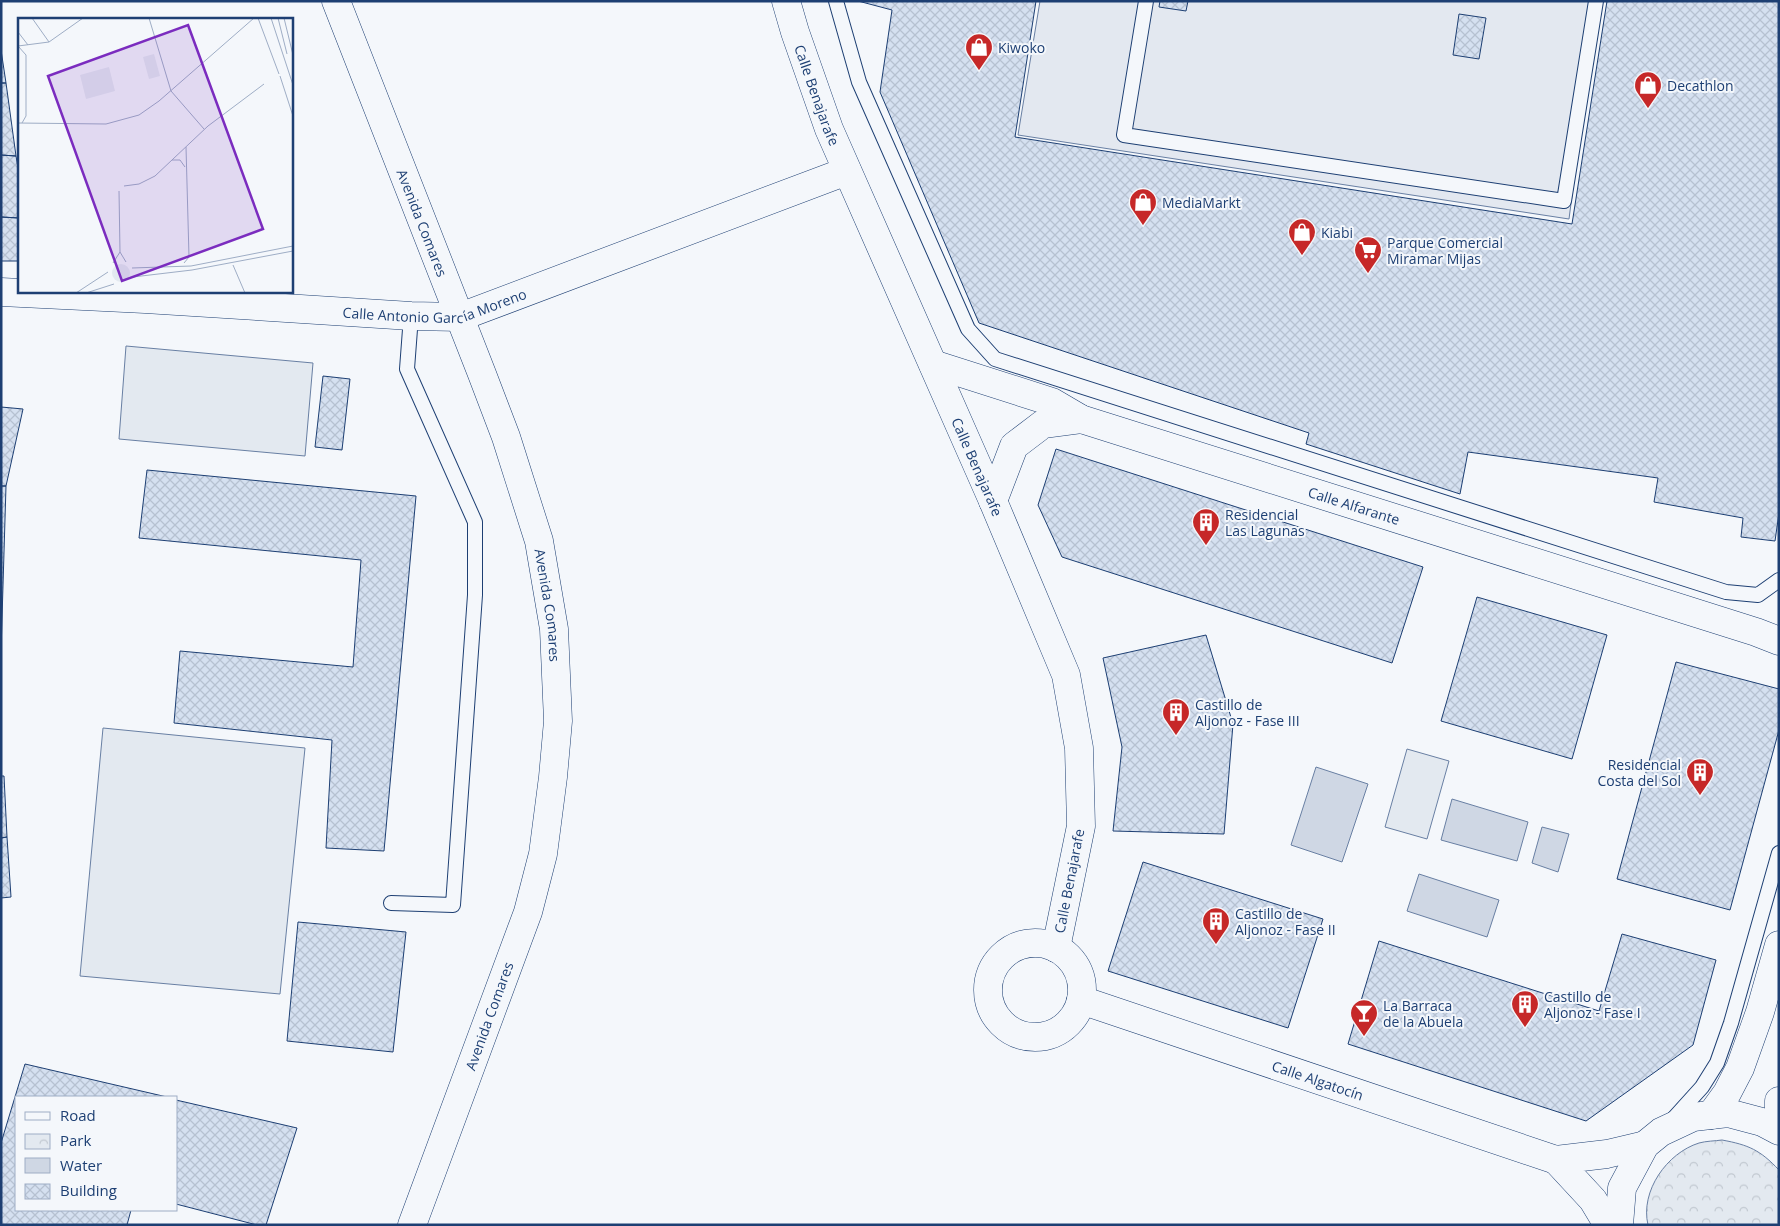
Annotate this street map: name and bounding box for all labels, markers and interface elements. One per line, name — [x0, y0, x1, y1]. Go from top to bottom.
inset map — [18, 18, 292, 292]
shop icon: Kiwoko — [964, 32, 994, 71]
place label: Kiwoko — [998, 38, 1045, 57]
street label: Calle Benajarafe — [791, 42, 845, 148]
shop icon: Decathlon — [1633, 70, 1663, 109]
place label: Decathlon — [1667, 76, 1734, 95]
street label: Avenida Comares — [393, 166, 453, 280]
shop icon: MediaMarkt — [1128, 187, 1158, 226]
place label: MediaMarkt — [1162, 193, 1241, 212]
shop icon: Kiabi — [1287, 217, 1317, 256]
place label: Kiabi — [1321, 223, 1353, 242]
place label: Parque Comercial Miramar Mijas — [1387, 233, 1503, 268]
supermarket icon: Parque Comercial Miramar Mijas — [1353, 235, 1383, 274]
street label: Calle Antonio García Moreno — [342, 283, 529, 327]
street label: Calle Benajarafe — [948, 414, 1008, 519]
street label: Calle Alfarante — [1306, 482, 1403, 529]
place label: Residencial Las Lagunas — [1225, 505, 1305, 540]
building icon: Residencial Las Lagunas — [1191, 507, 1221, 546]
street label: Avenida Comares — [531, 547, 565, 662]
place label: Castillo de Aljonoz - Fase III — [1195, 695, 1300, 730]
building icon: Castillo de Aljonoz - Fase III — [1161, 697, 1191, 736]
place label: Residencial Costa del Sol — [1597, 755, 1681, 790]
building icon: Residencial Costa del Sol — [1685, 757, 1715, 796]
street label: Calle Benajarafe — [1050, 827, 1088, 935]
place label: Castillo de Aljonoz - Fase II — [1235, 904, 1336, 939]
building icon: Castillo de Aljonoz - Fase II — [1201, 906, 1231, 945]
street label: Avenida Comares — [461, 959, 518, 1073]
place label: Castillo de Aljonoz - Fase I — [1544, 987, 1641, 1022]
building icon: Castillo de Aljonoz - Fase I — [1510, 989, 1540, 1028]
place label: La Barraca de la Abuela — [1383, 996, 1463, 1031]
bar icon: La Barraca de la Abuela — [1349, 998, 1379, 1037]
street label: Calle Algatocín — [1270, 1056, 1366, 1104]
legend — [15, 1096, 178, 1211]
text: Road — [60, 1105, 96, 1125]
text: Park — [60, 1130, 91, 1150]
text: Water — [60, 1155, 102, 1175]
text: Building — [60, 1180, 117, 1200]

